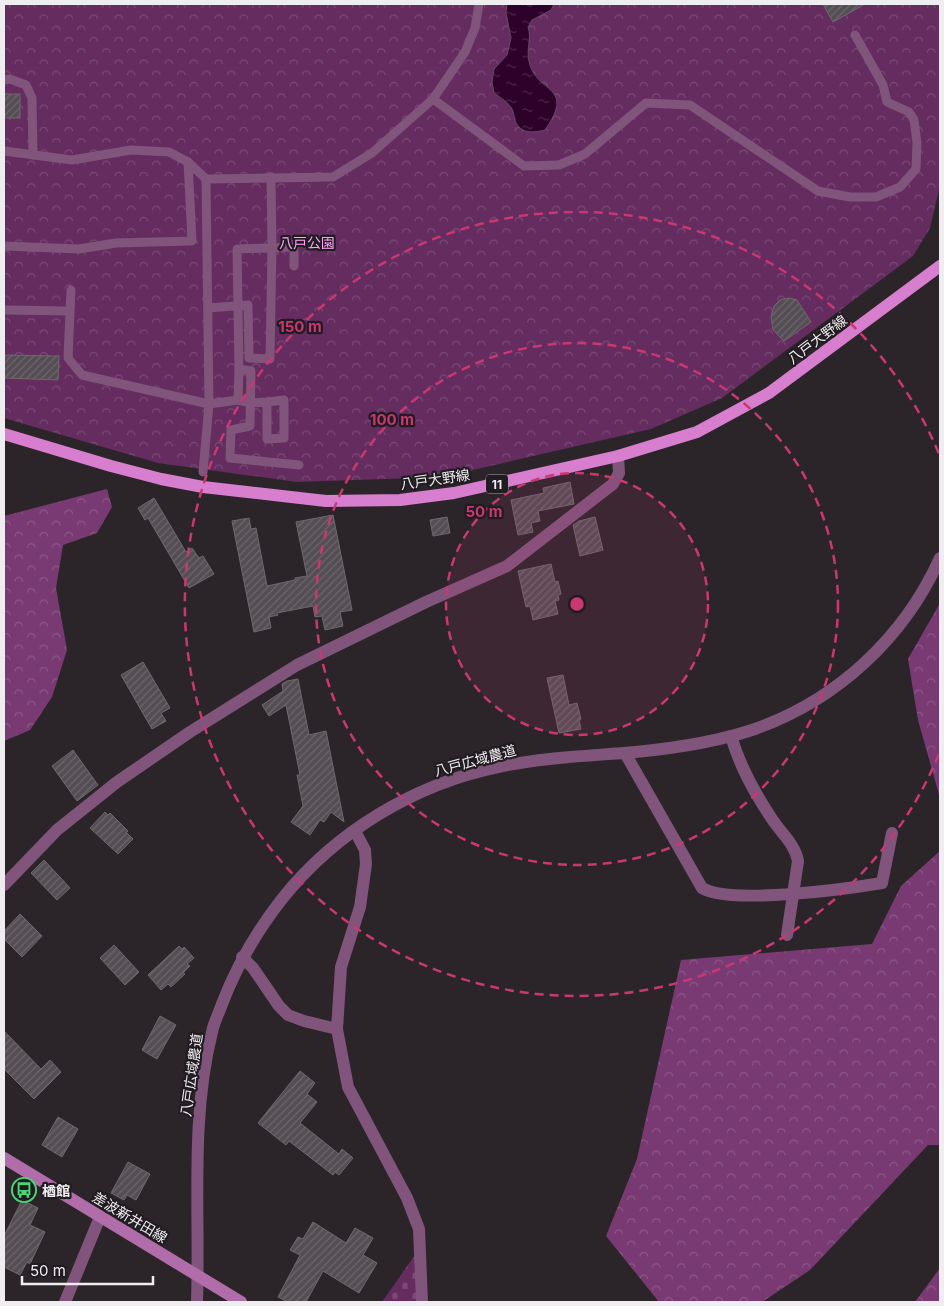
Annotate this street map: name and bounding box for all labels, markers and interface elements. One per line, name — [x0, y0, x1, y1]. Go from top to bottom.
park label: 八戸公園 — [279, 234, 335, 251]
street label: 八戸大野線 — [784, 311, 850, 367]
text: 150 m — [278, 317, 322, 336]
text: 100 m — [370, 410, 414, 429]
street label: 八戸大野線 — [399, 466, 471, 492]
road number: 11 — [486, 474, 508, 494]
text: 50 m — [466, 502, 502, 521]
centre of rings — [568, 595, 586, 613]
street label: 八戸広域農道 — [432, 741, 518, 779]
street label: 八戸広域農道 — [177, 1032, 205, 1118]
bus stop icon: 楢館 — [11, 1177, 37, 1203]
place label: 楢館 — [42, 1182, 70, 1199]
street label: 差波新井田線 — [90, 1188, 170, 1246]
scale bar — [22, 1254, 154, 1286]
text: 50 m — [30, 1261, 66, 1280]

